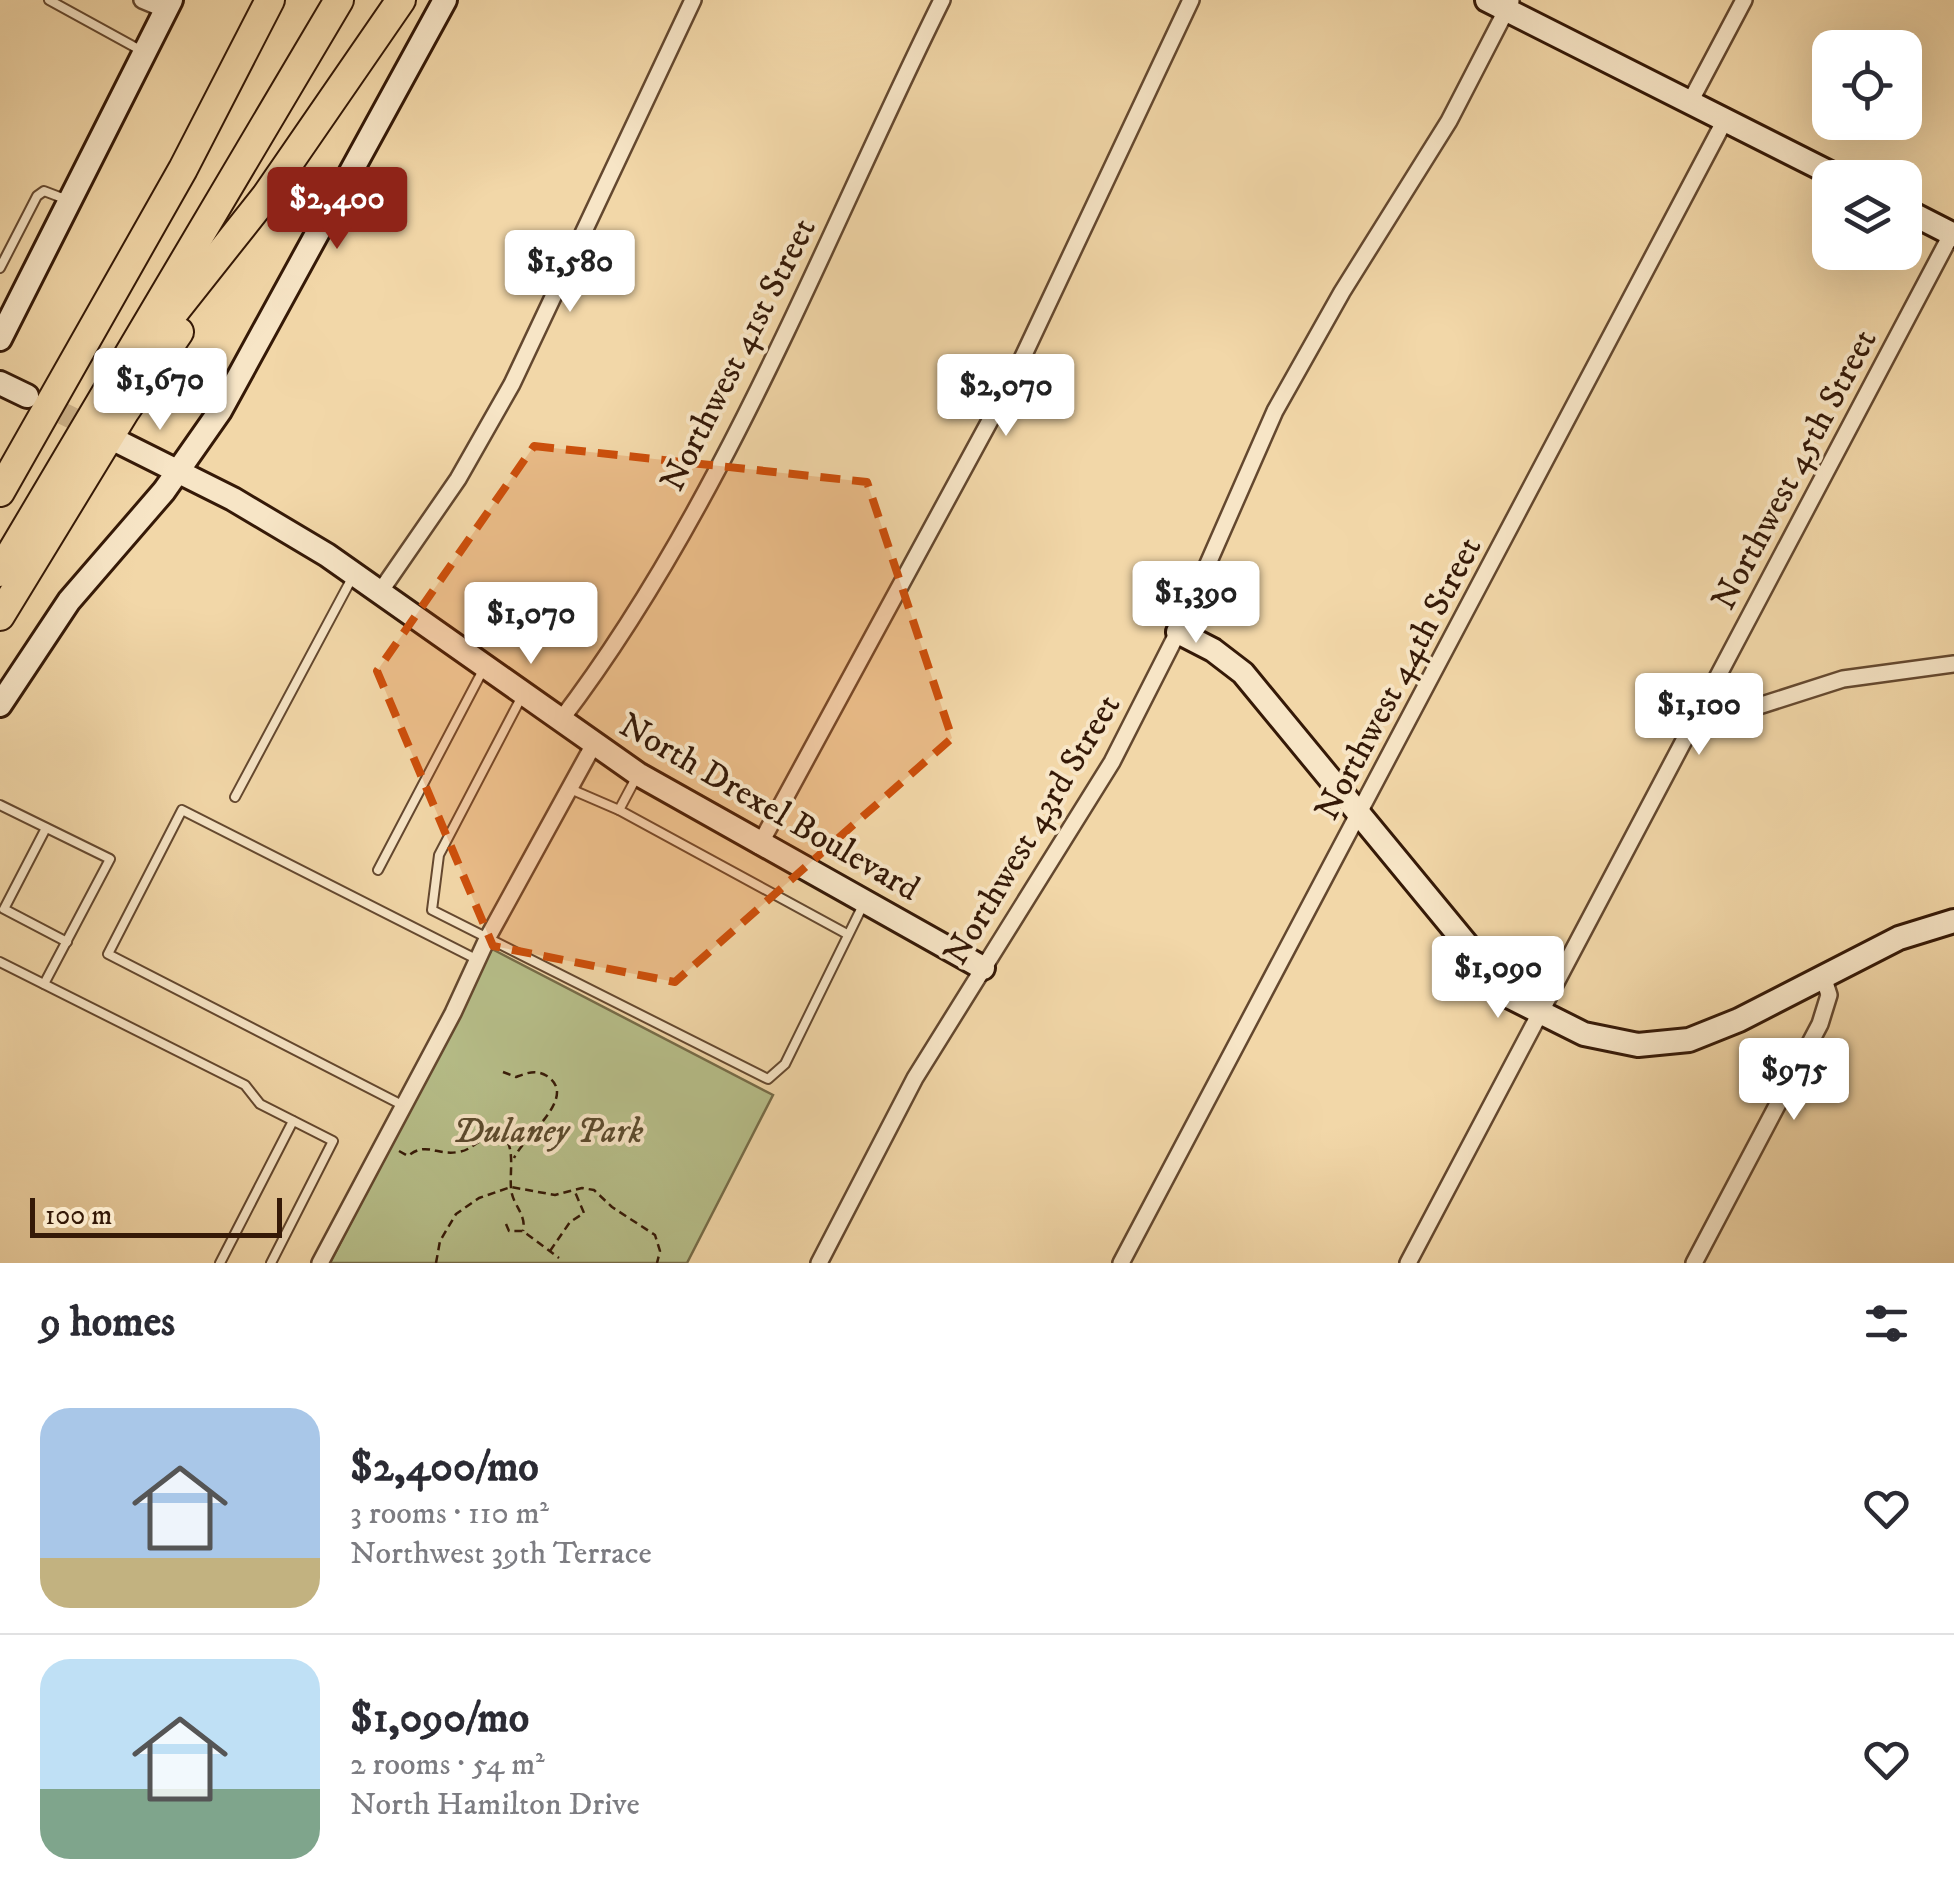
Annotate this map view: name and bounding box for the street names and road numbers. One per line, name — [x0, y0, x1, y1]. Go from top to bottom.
street label: Northwest 41st Street — [651, 211, 827, 499]
street label: Northwest 45th Street — [1702, 322, 1887, 618]
street label: Northwest 44th Street — [1305, 530, 1492, 828]
street label: Northwest 43rd Street — [934, 687, 1131, 974]
street label: North Drexel Boulevard — [611, 704, 928, 912]

